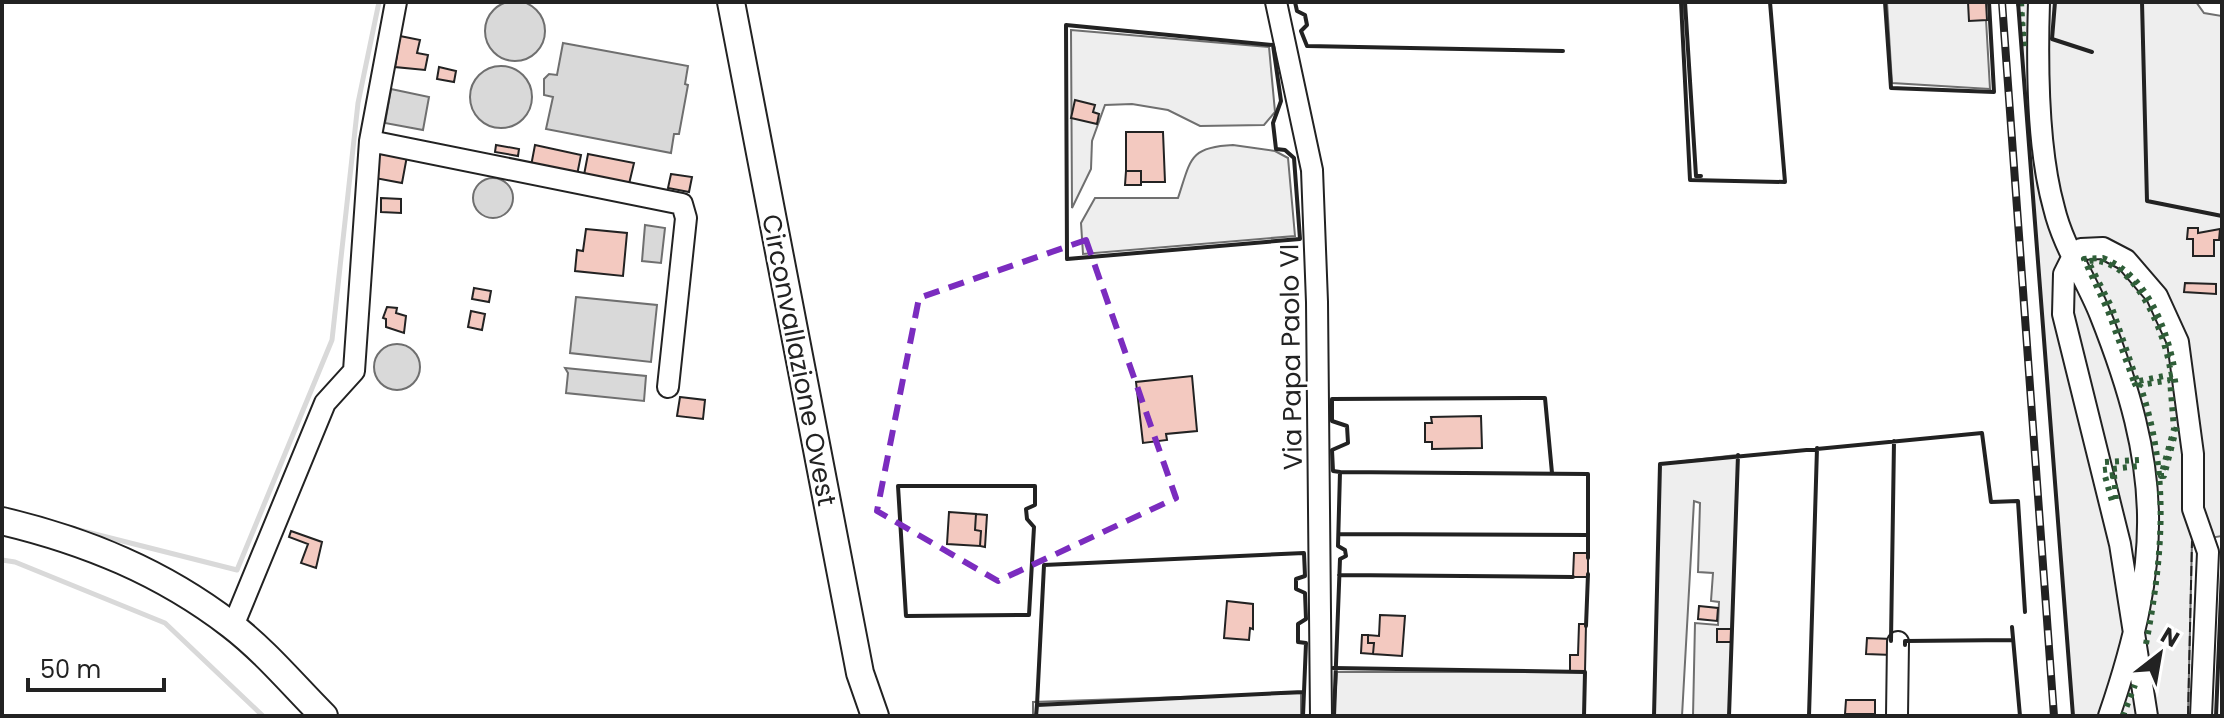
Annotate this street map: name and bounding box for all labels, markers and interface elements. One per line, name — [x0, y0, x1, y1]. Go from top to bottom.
street label: Circonvallazione Ovest — [753, 211, 845, 509]
street label: Via Papa Paolo VI — [1271, 243, 1311, 471]
north arrow — [2120, 614, 2200, 694]
text: N — [2155, 620, 2185, 655]
scale bar — [28, 642, 164, 692]
text: 50 m — [40, 653, 101, 686]

